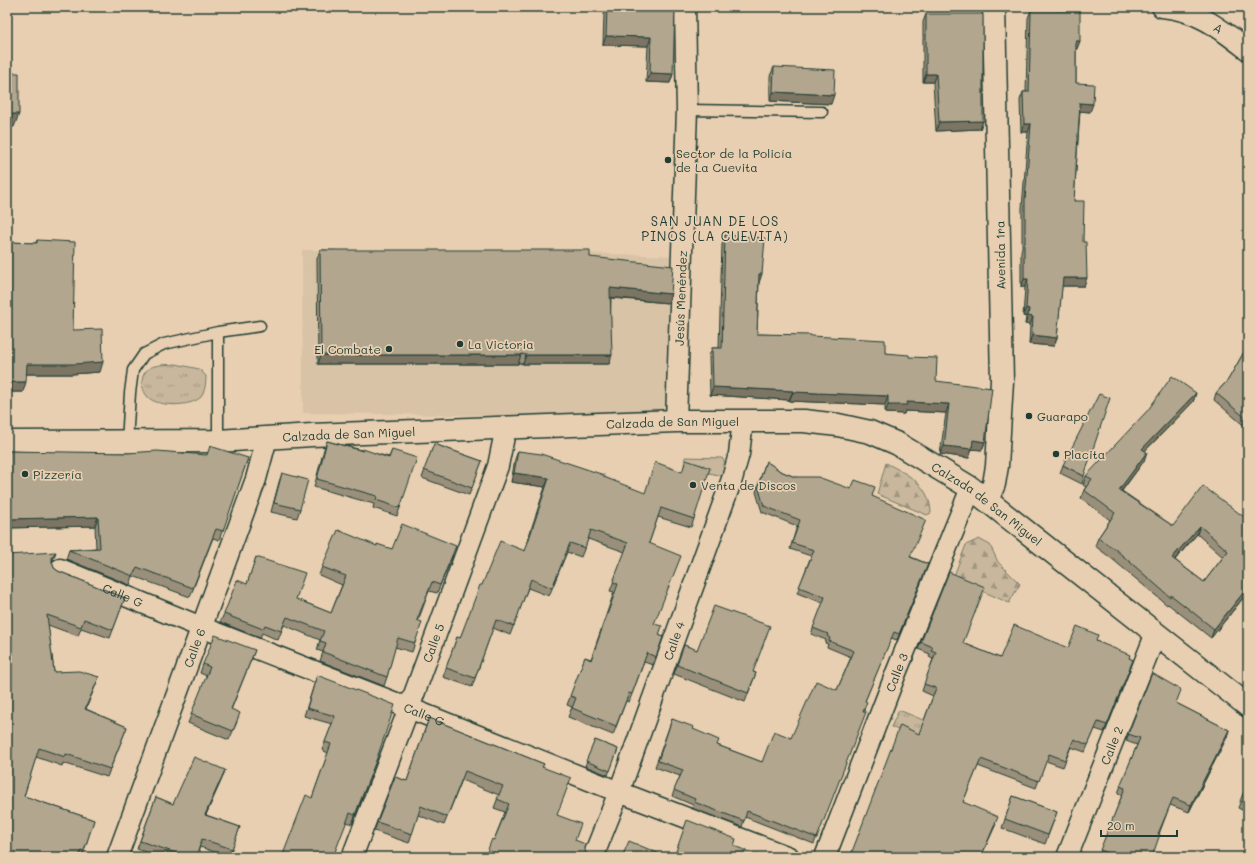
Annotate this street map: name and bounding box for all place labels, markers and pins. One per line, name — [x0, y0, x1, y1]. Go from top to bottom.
place label: Sector de la Policía de La Cuevita — [676, 145, 792, 175]
marker: Sector de la Policía de La Cuevita — [663, 155, 673, 165]
place label: La Victoria — [468, 336, 534, 352]
marker: La Victoria — [455, 339, 465, 349]
place label: El Combate — [314, 341, 381, 357]
marker: El Combate — [384, 344, 394, 354]
place label: Guarapo — [1037, 408, 1088, 424]
marker: Guarapo — [1024, 411, 1034, 421]
place label: Placita — [1064, 446, 1105, 462]
marker: Placita — [1051, 449, 1061, 459]
place label: Pizzería — [33, 466, 82, 482]
marker: Pizzería — [20, 469, 30, 479]
place label: Venta de Discos — [701, 477, 796, 493]
marker: Venta de Discos — [688, 480, 698, 490]

